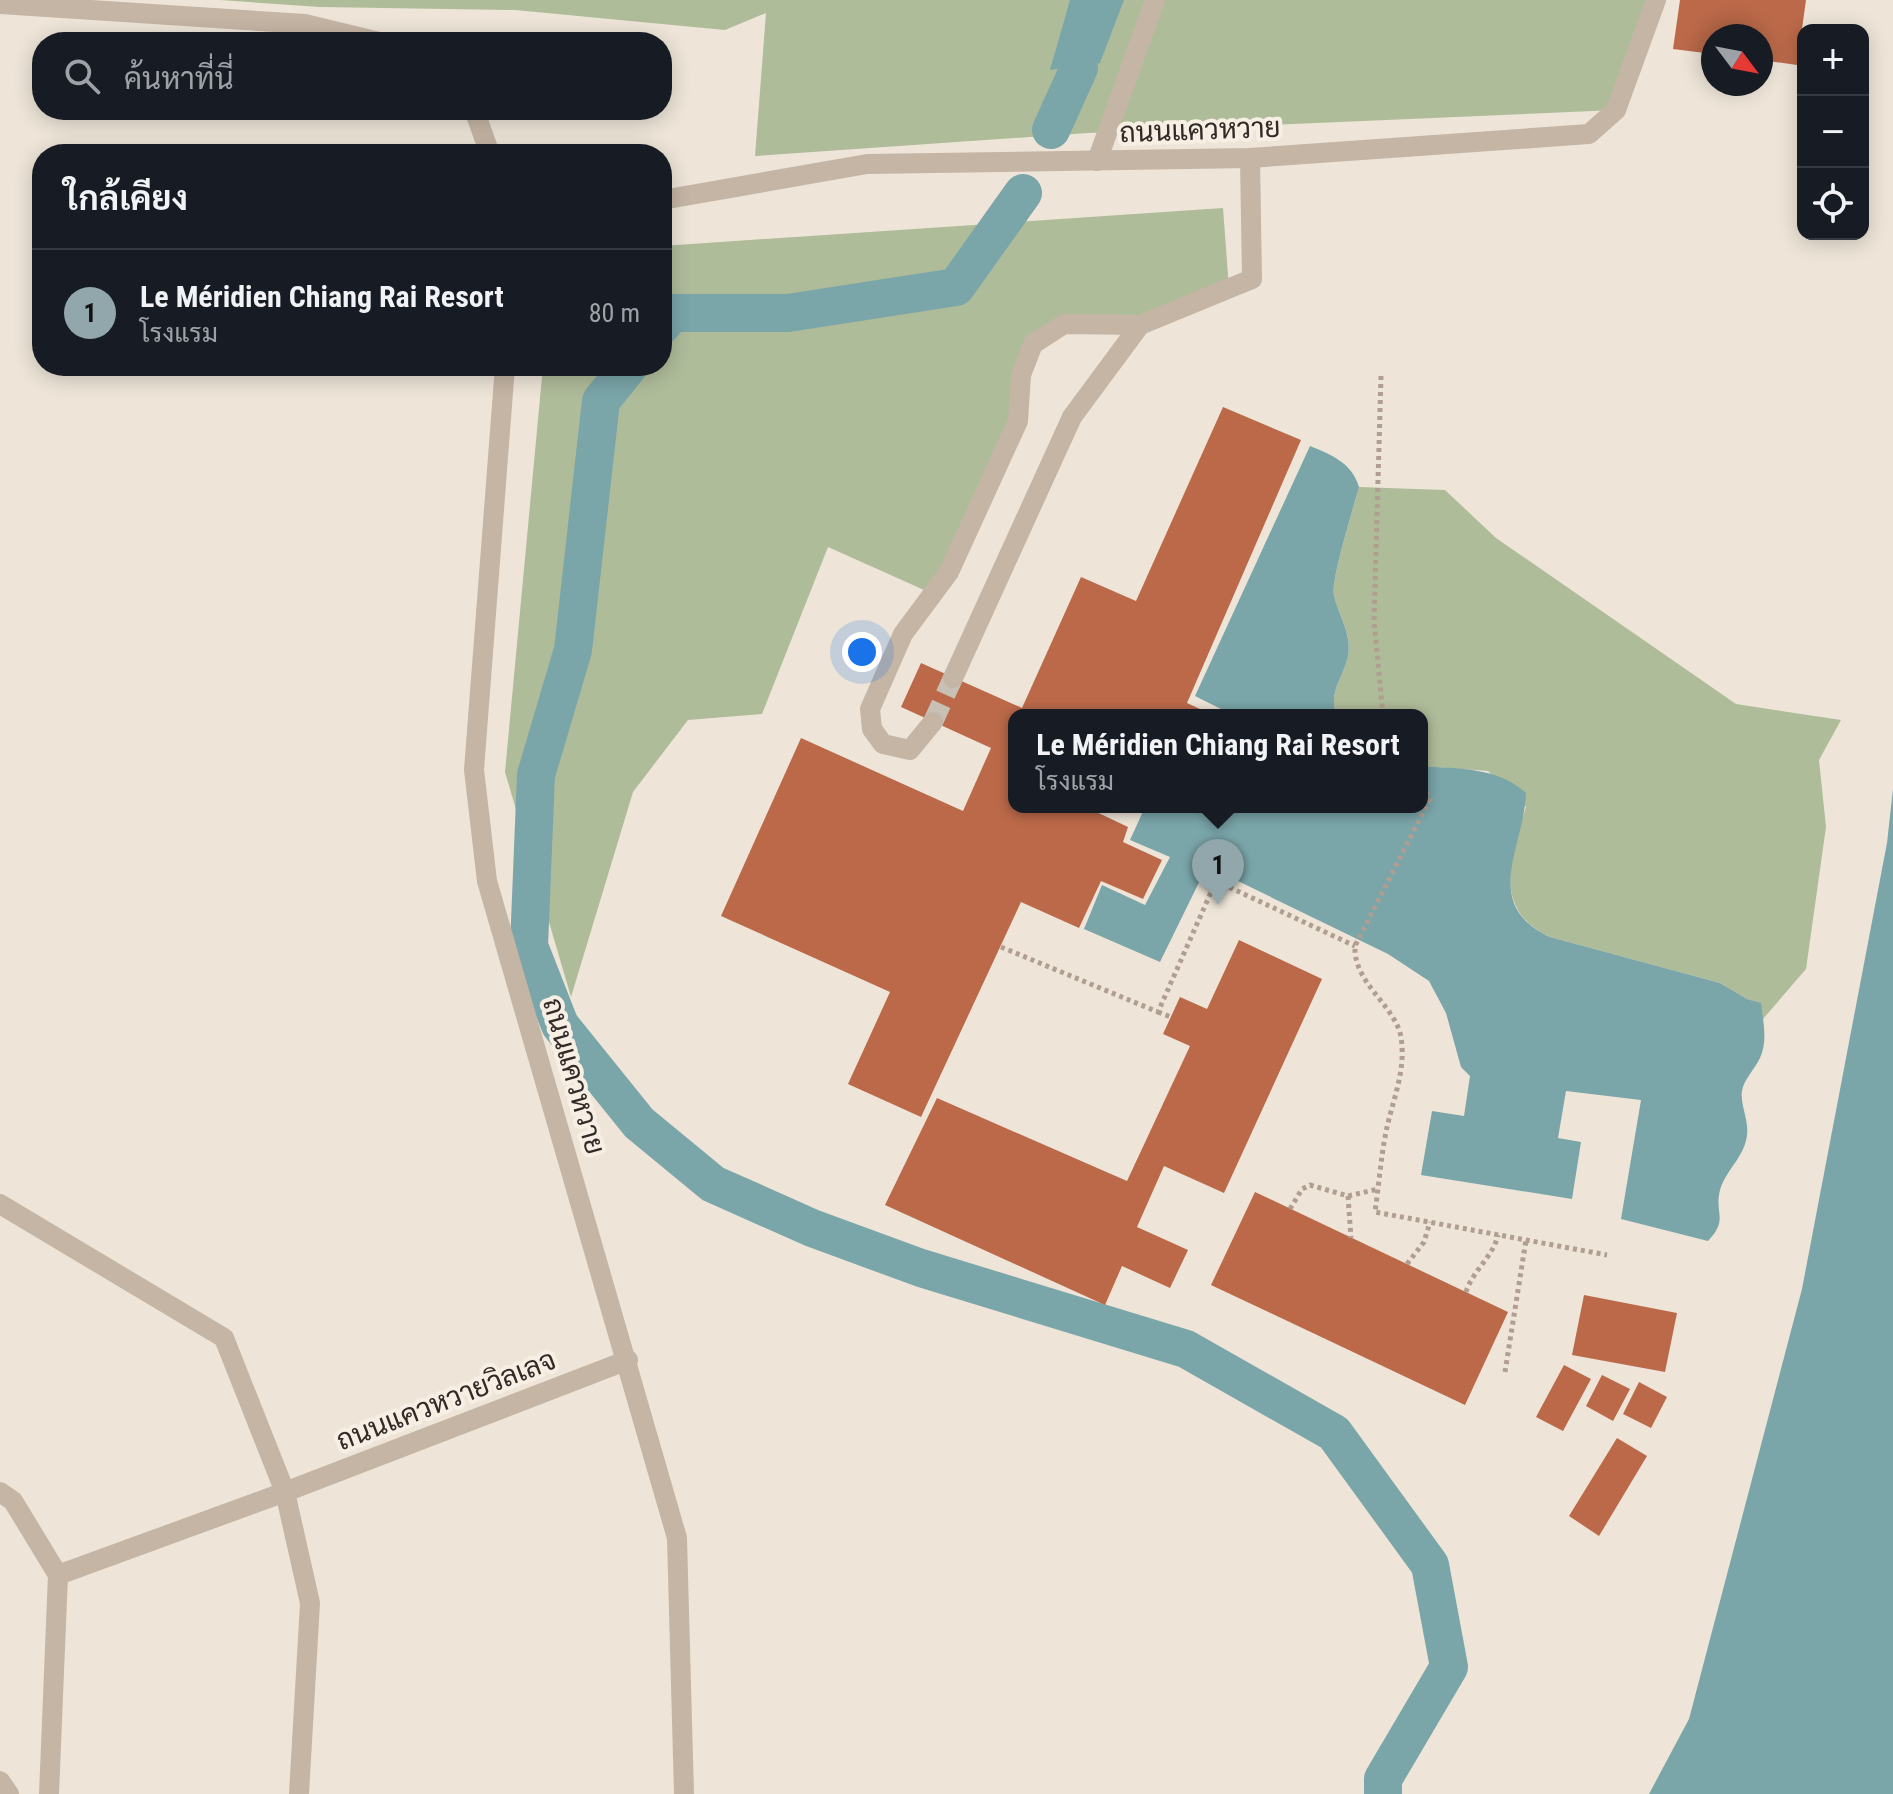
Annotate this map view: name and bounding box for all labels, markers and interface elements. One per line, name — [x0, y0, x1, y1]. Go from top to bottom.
north arrow — [1701, 24, 1773, 96]
map controls — [1797, 24, 1869, 240]
button: + — [1797, 24, 1869, 96]
search box — [32, 32, 672, 120]
icon: search — [60, 54, 104, 98]
text: ค้นหาที่นี่ — [124, 61, 234, 96]
button: − — [1797, 96, 1869, 168]
street label: ถนนแควหวาย — [1119, 111, 1281, 149]
button: locate — [1797, 168, 1869, 240]
text: ใกล้เคียง — [64, 178, 188, 218]
text: Le Méridien Chiang Rai Resort — [140, 279, 504, 314]
text: 1 — [83, 298, 97, 328]
text: 80 m — [589, 298, 640, 328]
text: โรงแรม — [140, 318, 218, 348]
your location — [842, 632, 882, 672]
popup — [1008, 709, 1428, 813]
text: Le Méridien Chiang Rai Resort — [1036, 727, 1400, 762]
text: โรงแรม — [1036, 766, 1114, 796]
pin: 1 — [1192, 839, 1244, 905]
street label: ถนนแควหวาย — [536, 994, 612, 1158]
street label: ถนนแควหวายวิลเลจ — [332, 1343, 560, 1457]

